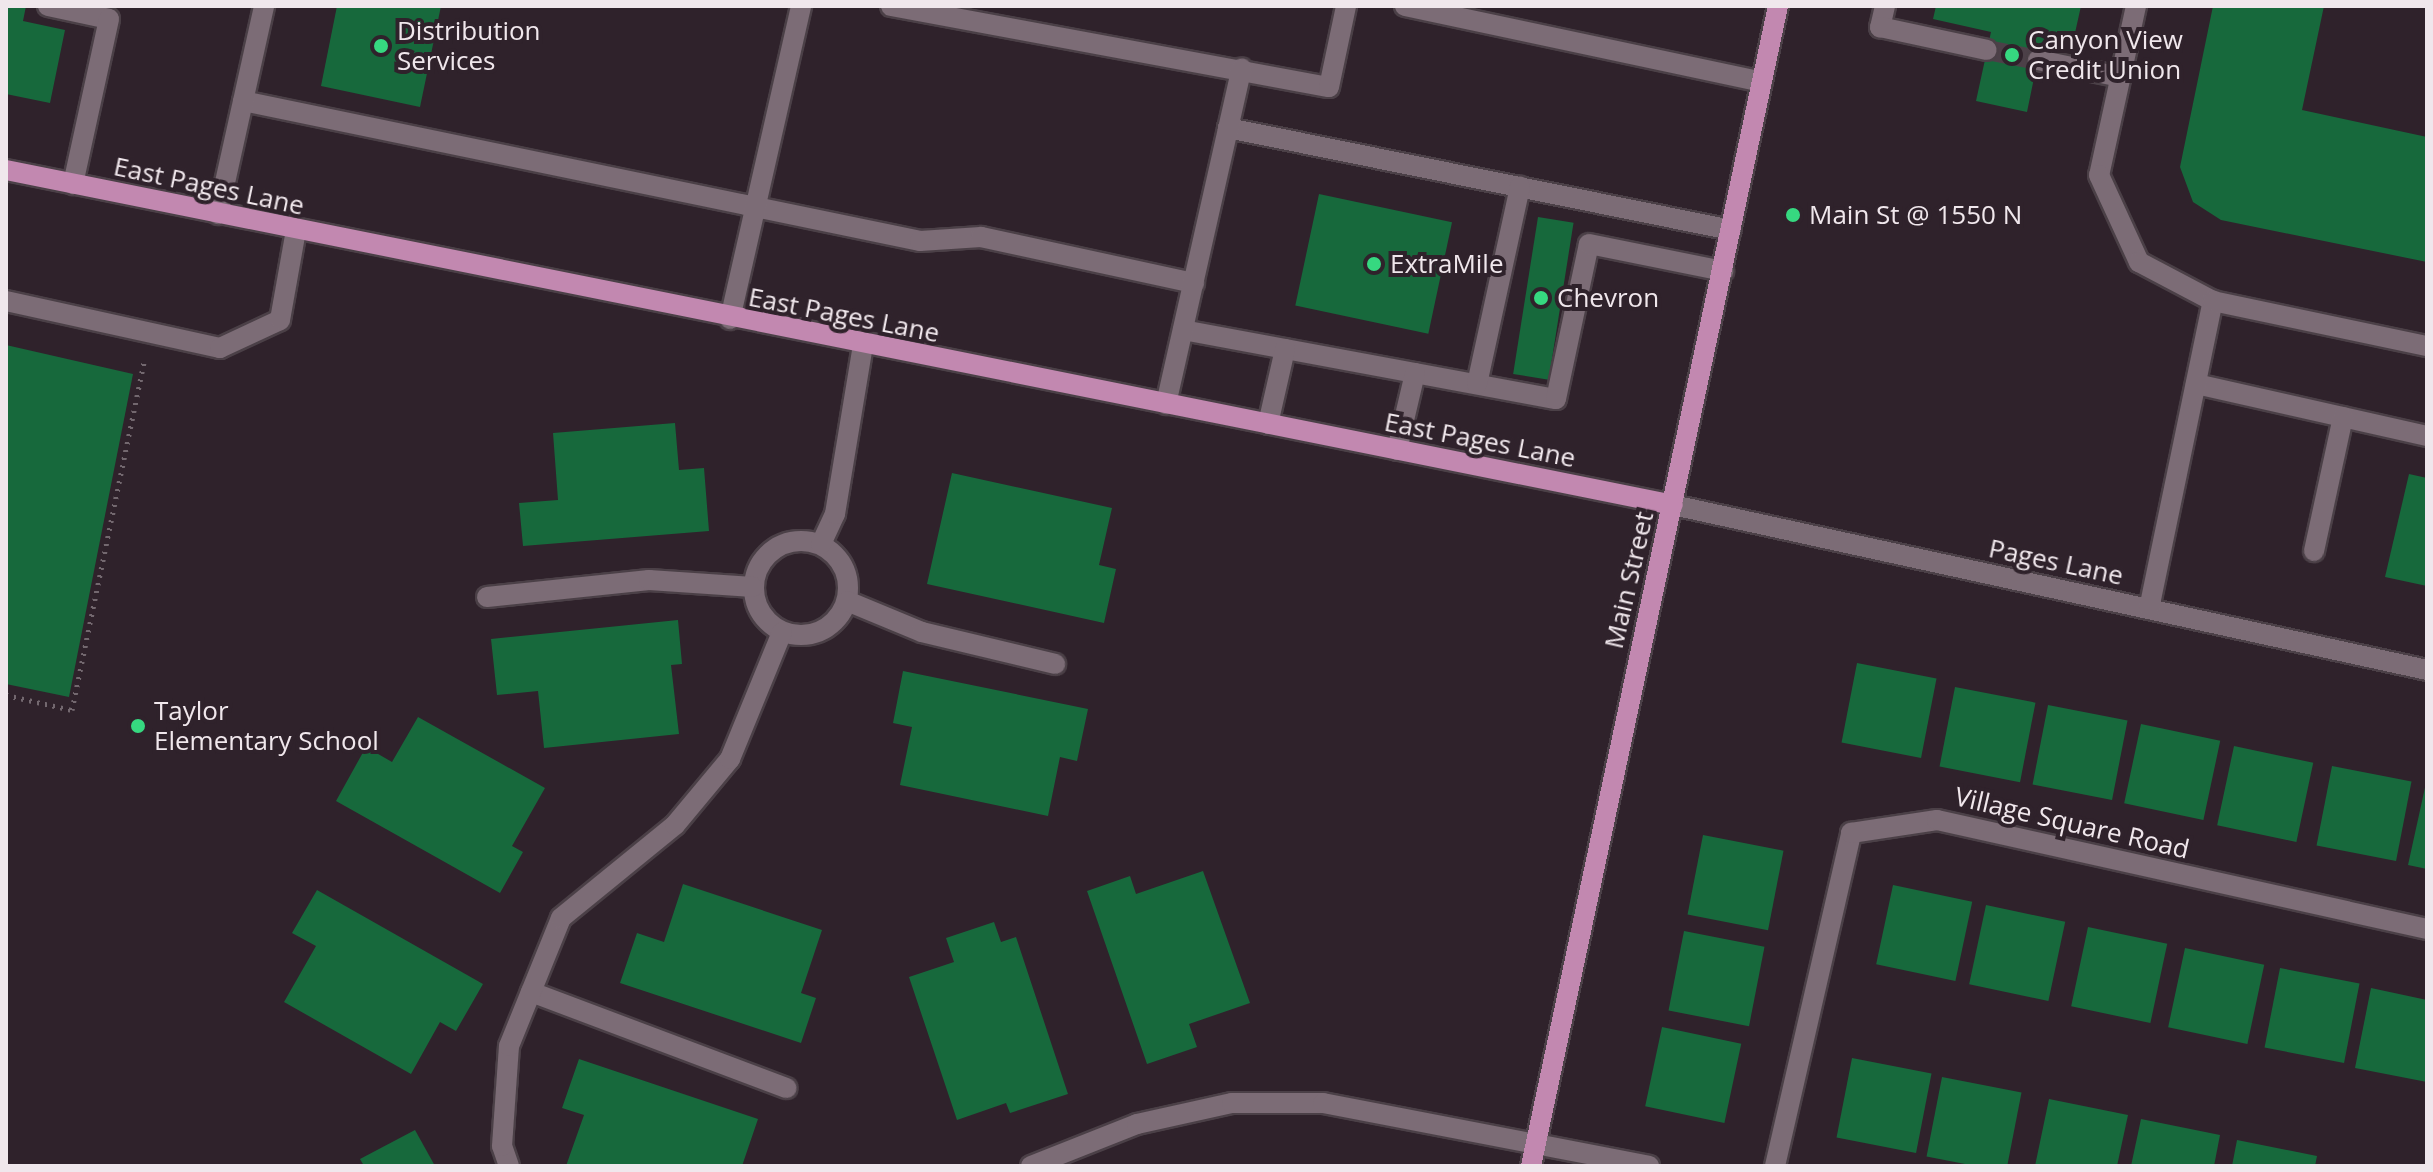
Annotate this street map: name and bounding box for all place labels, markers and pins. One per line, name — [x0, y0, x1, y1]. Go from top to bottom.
place label: Distribution Services — [397, 15, 541, 76]
place label: Canyon View Credit Union — [2028, 24, 2183, 86]
marker: Distribution Services — [372, 37, 390, 55]
marker: Canyon View Credit Union — [2003, 46, 2021, 64]
place label: Main St @ 1550 N — [1809, 199, 2022, 231]
marker: Main St @ 1550 N — [1784, 206, 1802, 224]
place label: ExtraMile — [1390, 248, 1504, 280]
marker: ExtraMile — [1365, 255, 1383, 273]
place label: Chevron — [1557, 282, 1659, 314]
marker: Chevron — [1532, 289, 1550, 307]
place label: Taylor Elementary School — [154, 695, 379, 756]
marker: Taylor Elementary School — [129, 717, 147, 735]

